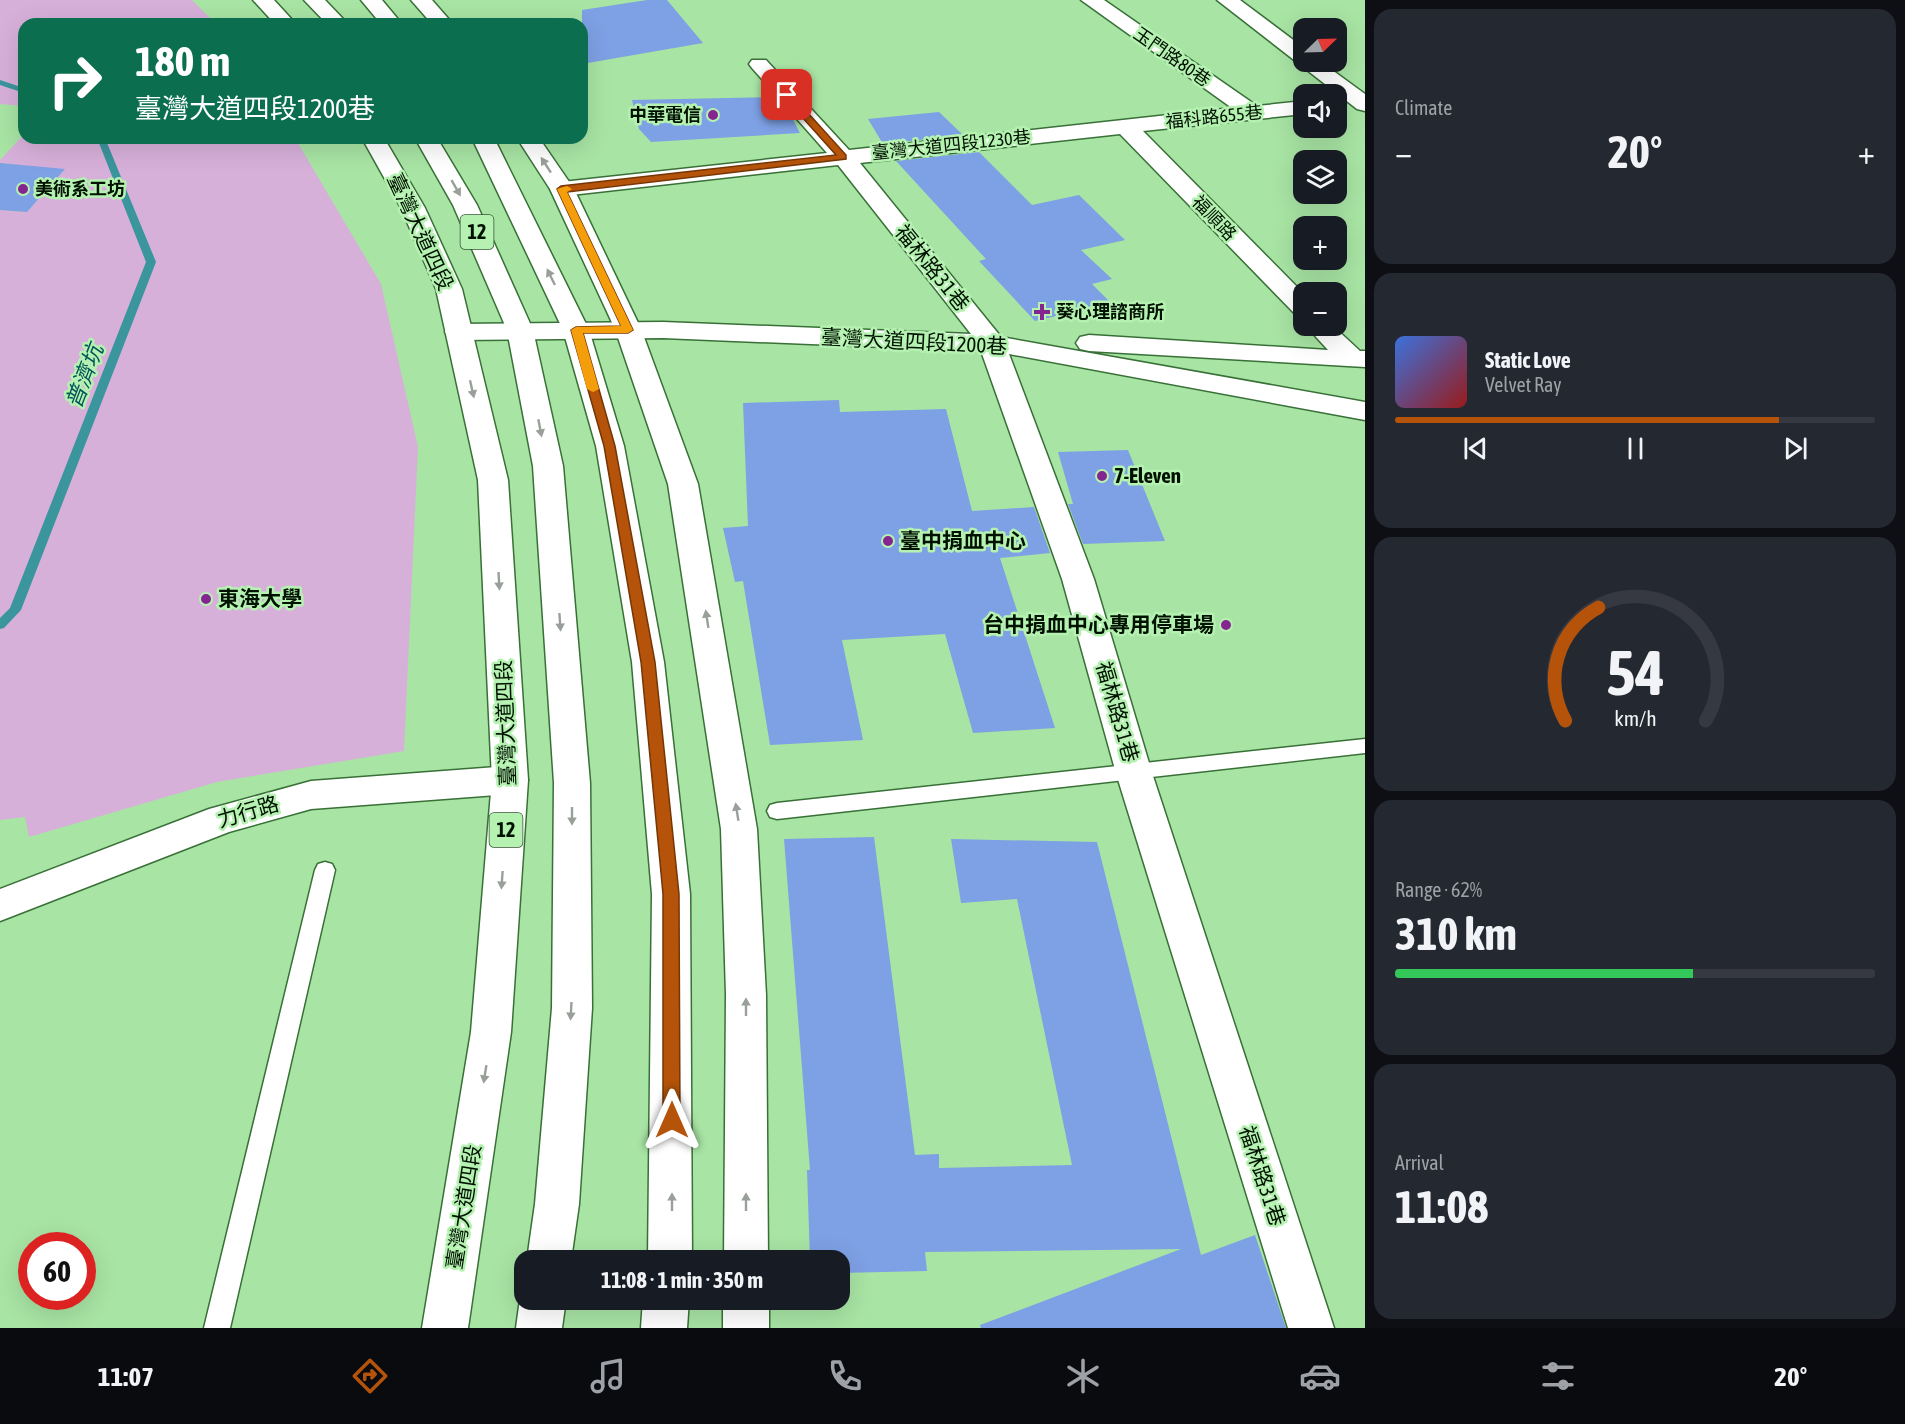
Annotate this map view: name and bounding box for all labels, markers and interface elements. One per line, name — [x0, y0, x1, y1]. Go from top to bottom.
north arrow — [1293, 18, 1347, 72]
map controls — [1293, 18, 1347, 336]
street label: 玉門路80巷 — [1130, 22, 1215, 91]
text: 180 m — [135, 37, 230, 85]
icon: right — [36, 42, 114, 120]
pin — [761, 69, 812, 120]
icon: arrive — [770, 78, 803, 111]
button: sound — [1293, 84, 1347, 138]
text: 臺灣大道四段1200巷 — [135, 93, 375, 124]
text: Climate — [1395, 96, 1452, 119]
street label: 福科路655巷 — [1164, 101, 1263, 132]
place label: 中華電信 — [629, 104, 701, 125]
marker: 中華電信 — [706, 108, 720, 122]
street label: 臺灣大道四段1230巷 — [870, 126, 1032, 163]
text: 20° — [1608, 126, 1662, 178]
text: − — [1395, 133, 1412, 171]
text: + — [1858, 133, 1875, 171]
button: layers — [1293, 150, 1347, 204]
one-way arrow — [540, 156, 551, 173]
street label: 臺灣大道四段 — [383, 169, 458, 294]
place label: 美術系工坊 — [35, 178, 125, 199]
one-way arrow — [450, 180, 460, 197]
marker: 美術系工坊 — [16, 182, 30, 196]
street label: 福順路 — [1188, 191, 1241, 244]
road number: 12 — [460, 215, 494, 249]
button: + — [1293, 216, 1347, 270]
street label: 福林路31巷 — [891, 220, 975, 315]
one-way arrow — [546, 269, 555, 286]
button: − — [1293, 282, 1347, 336]
place label: 葵心理諮商所 — [1056, 301, 1164, 322]
marker: 葵心理諮商所 — [1033, 303, 1051, 321]
street label: 臺灣大道四段1200巷 — [820, 324, 1008, 358]
water label: 普濟坑 — [60, 338, 109, 411]
text: Static Love — [1485, 347, 1571, 373]
text: Velvet Ray — [1485, 373, 1562, 396]
one-way arrow — [467, 379, 477, 398]
one-way arrow — [536, 419, 545, 438]
icon: previous — [1459, 432, 1492, 465]
icon: pause — [1619, 432, 1652, 465]
icon: next — [1779, 432, 1812, 465]
place label: 7-Eleven — [1114, 463, 1181, 487]
marker: 7-Eleven — [1095, 469, 1109, 483]
place label: 臺中捐血中心 — [900, 528, 1026, 552]
marker: 臺中捐血中心 — [881, 534, 895, 548]
one-way arrow — [494, 571, 504, 590]
place label: 東海大學 — [218, 586, 302, 610]
marker: 東海大學 — [199, 592, 213, 606]
one-way arrow — [702, 609, 711, 628]
one-way arrow — [555, 612, 565, 631]
place label: 台中捐血中心專用停車場 — [983, 612, 1214, 636]
marker: 台中捐血中心專用停車場 — [1219, 618, 1233, 632]
text: 54 — [1606, 637, 1664, 708]
street label: 福林路31巷 — [1092, 659, 1144, 765]
street label: 臺灣大道四段 — [491, 660, 519, 786]
text: km/h — [1614, 706, 1656, 731]
street label: 力行路 — [214, 791, 281, 831]
one-way arrow — [732, 802, 741, 821]
one-way arrow — [567, 807, 577, 826]
road number: 12 — [490, 813, 522, 847]
one-way arrow — [498, 871, 507, 890]
text: Range · 62% — [1395, 878, 1482, 901]
text: 310 km — [1395, 908, 1517, 960]
one-way arrow — [741, 997, 751, 1016]
one-way arrow — [567, 1002, 576, 1021]
one-way arrow — [480, 1065, 489, 1084]
position arrow — [640, 1088, 704, 1152]
street label: 福林路31巷 — [1236, 1123, 1290, 1229]
street label: 臺灣大道四段 — [441, 1143, 485, 1271]
text: Arrival — [1395, 1151, 1444, 1174]
text: 11:08 — [1395, 1181, 1489, 1233]
one-way arrow — [667, 1192, 677, 1211]
one-way arrow — [741, 1192, 751, 1211]
speed limit sign: 60 — [18, 1232, 96, 1310]
text: 11:08 · 1 min · 350 m — [601, 1267, 763, 1293]
icon: directions — [349, 1355, 391, 1397]
icon: music — [587, 1355, 629, 1397]
icon: phone — [824, 1355, 866, 1397]
icon: climate — [1062, 1355, 1104, 1397]
icon: car — [1299, 1355, 1341, 1397]
icon: filters — [1537, 1355, 1579, 1397]
text: 11:07 — [98, 1361, 154, 1392]
text: 20° — [1774, 1361, 1807, 1392]

